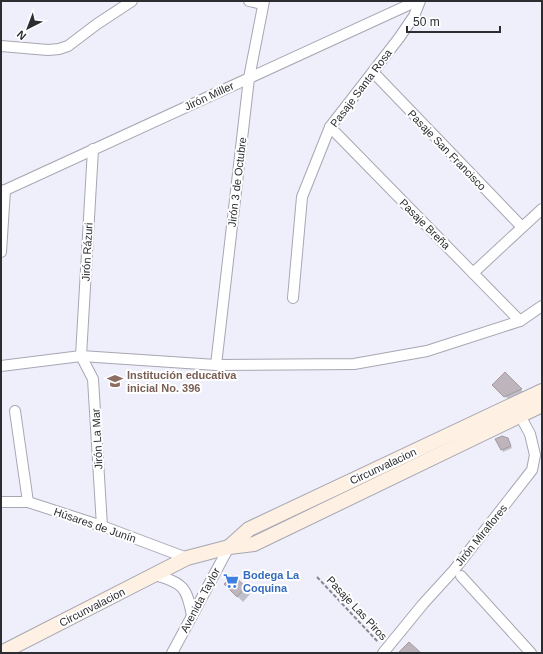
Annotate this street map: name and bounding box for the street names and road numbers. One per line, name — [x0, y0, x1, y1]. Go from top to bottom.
street label: Pasaje Santa Rosa — [328, 46, 395, 129]
street label: Jirón Miller — [182, 79, 236, 113]
street label: Pasaje San Francisco — [406, 107, 488, 193]
street label: Jirón 3 de Octubre — [226, 136, 248, 228]
street label: Pasaje Breña — [397, 196, 453, 252]
street label: Jirón Rázuri — [79, 222, 95, 282]
street label: Jirón La Mar — [89, 408, 105, 470]
street label: Circunvalacion — [348, 445, 418, 487]
street label: Jirón Miraflores — [453, 502, 510, 568]
street label: Húsares de Junín — [52, 505, 138, 545]
street label: Avenida Taylor — [178, 565, 222, 634]
street label: Pasaje Las Piros — [324, 574, 390, 643]
street label: Circunvalacion — [57, 585, 127, 629]

